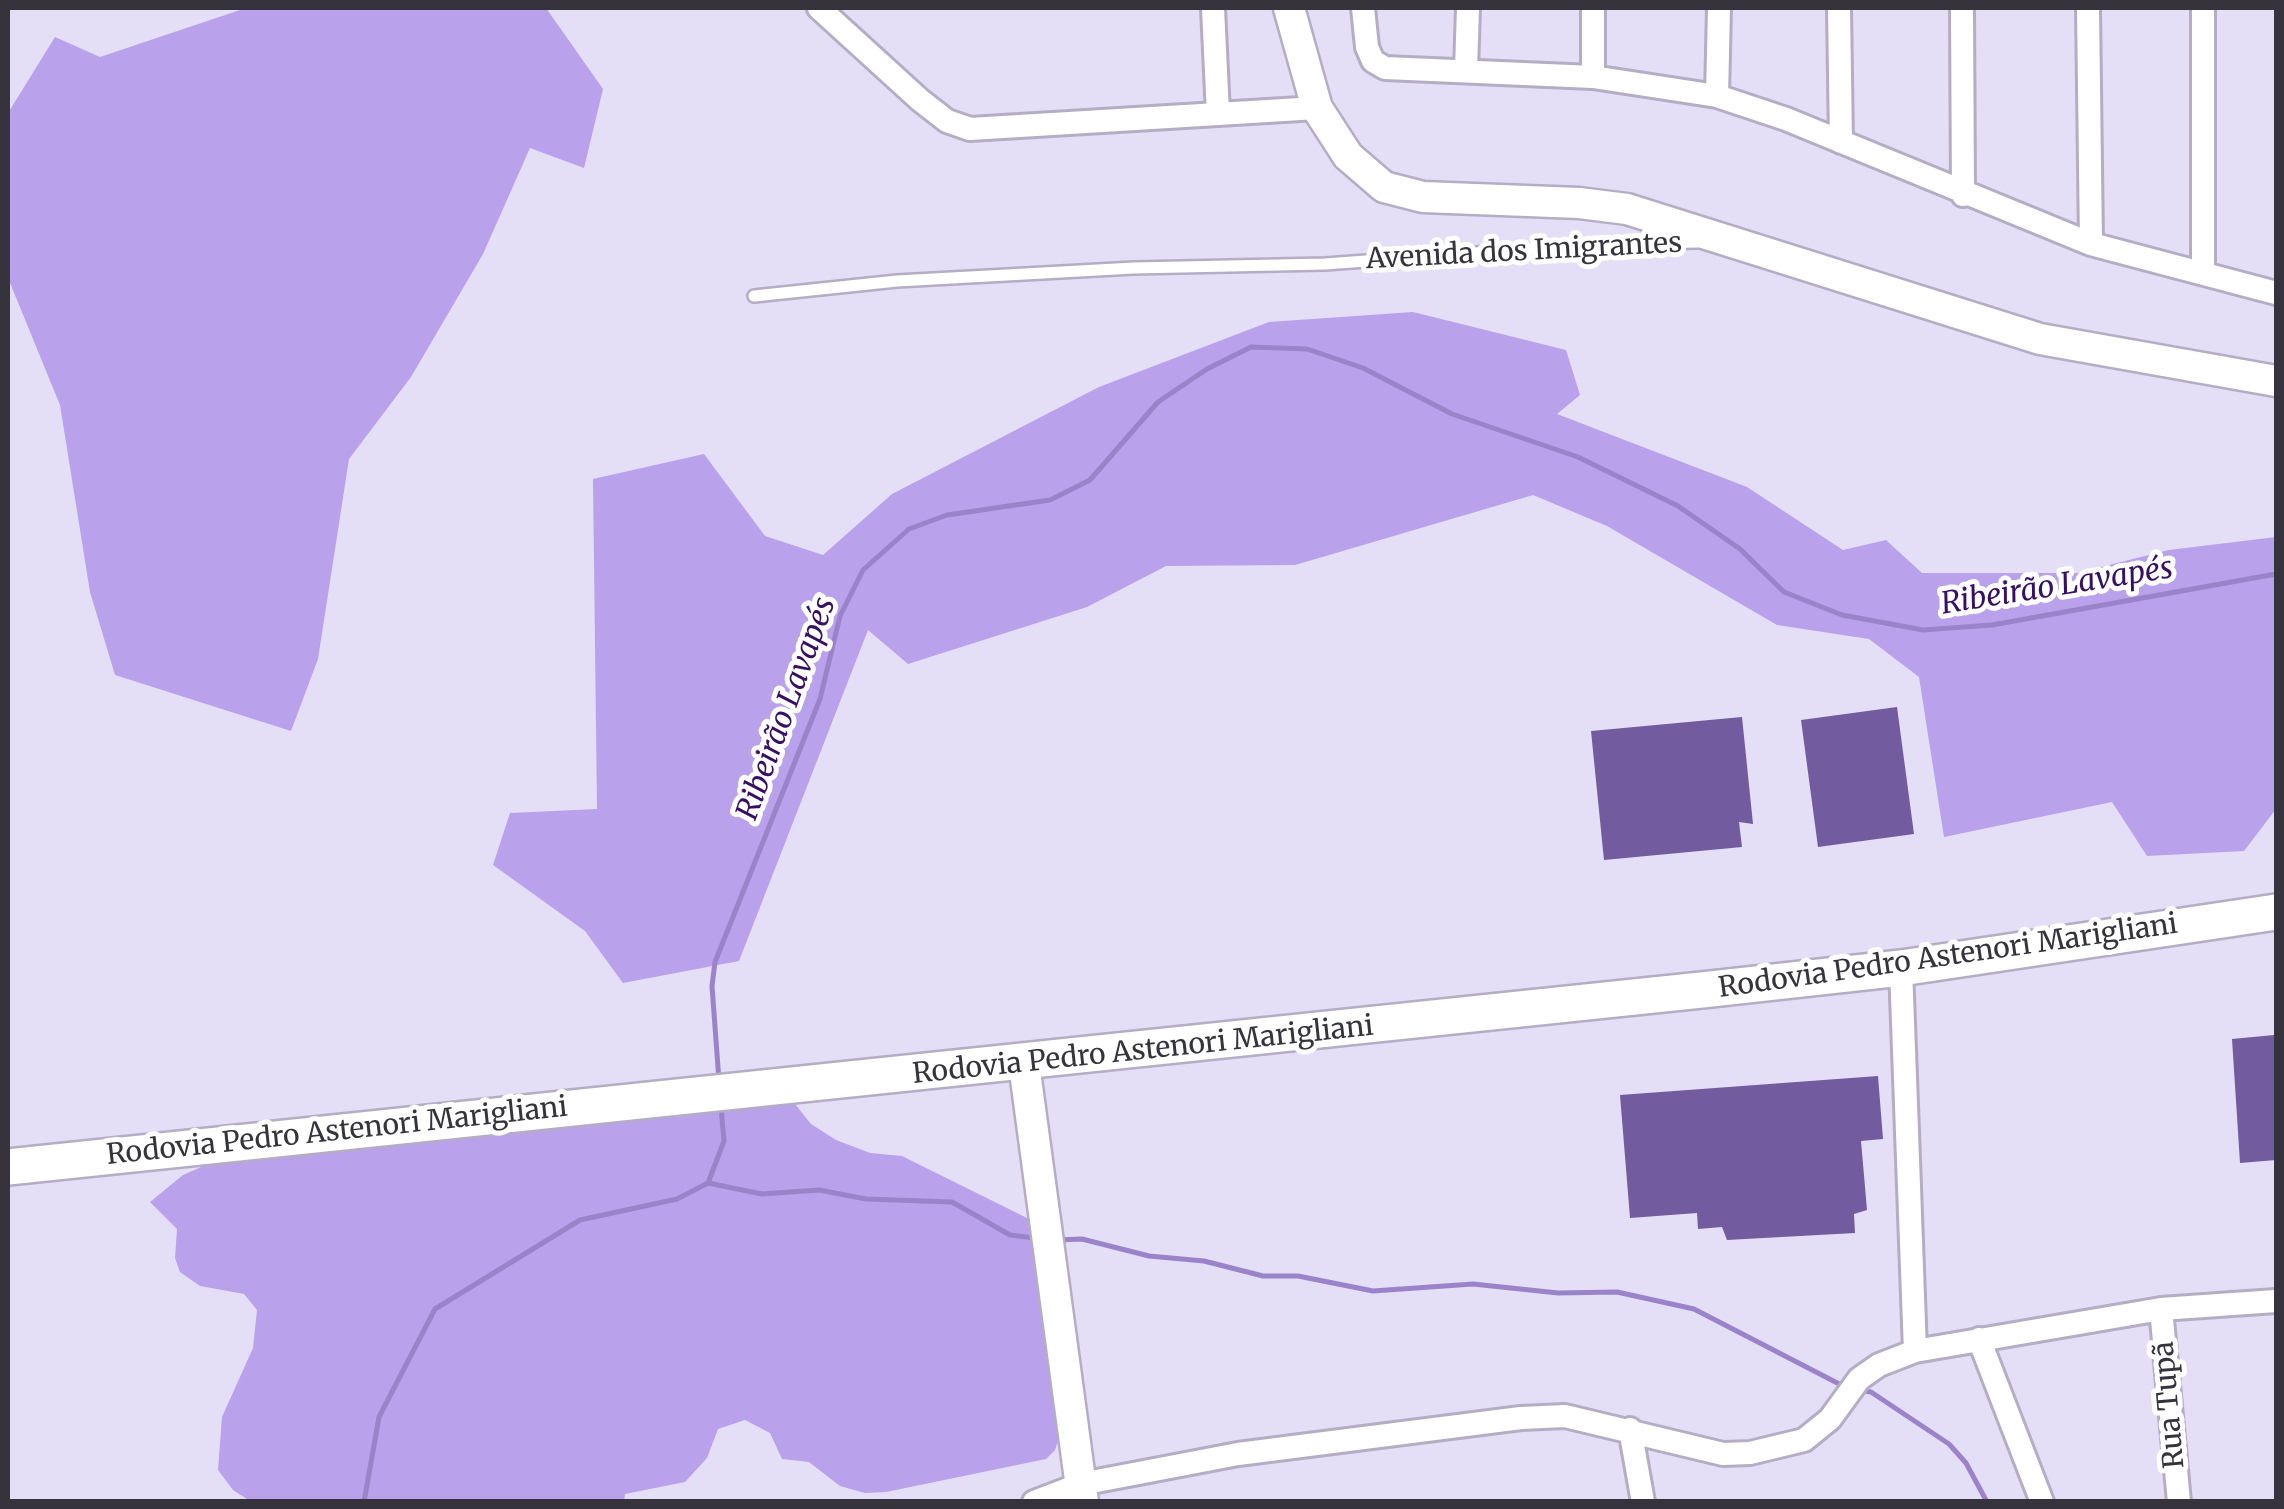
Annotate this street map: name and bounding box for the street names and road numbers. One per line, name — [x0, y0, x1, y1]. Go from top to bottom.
street label: Avenida dos Imigrantes — [1365, 227, 1683, 277]
street label: Rodovia Pedro Astenori Marigliani — [1716, 908, 2180, 1006]
street label: Rodovia Pedro Astenori Marigliani — [911, 1010, 1375, 1092]
street label: Rodovia Pedro Astenori Marigliani — [105, 1091, 569, 1173]
street label: Rua Tupã — [2148, 1340, 2192, 1470]

